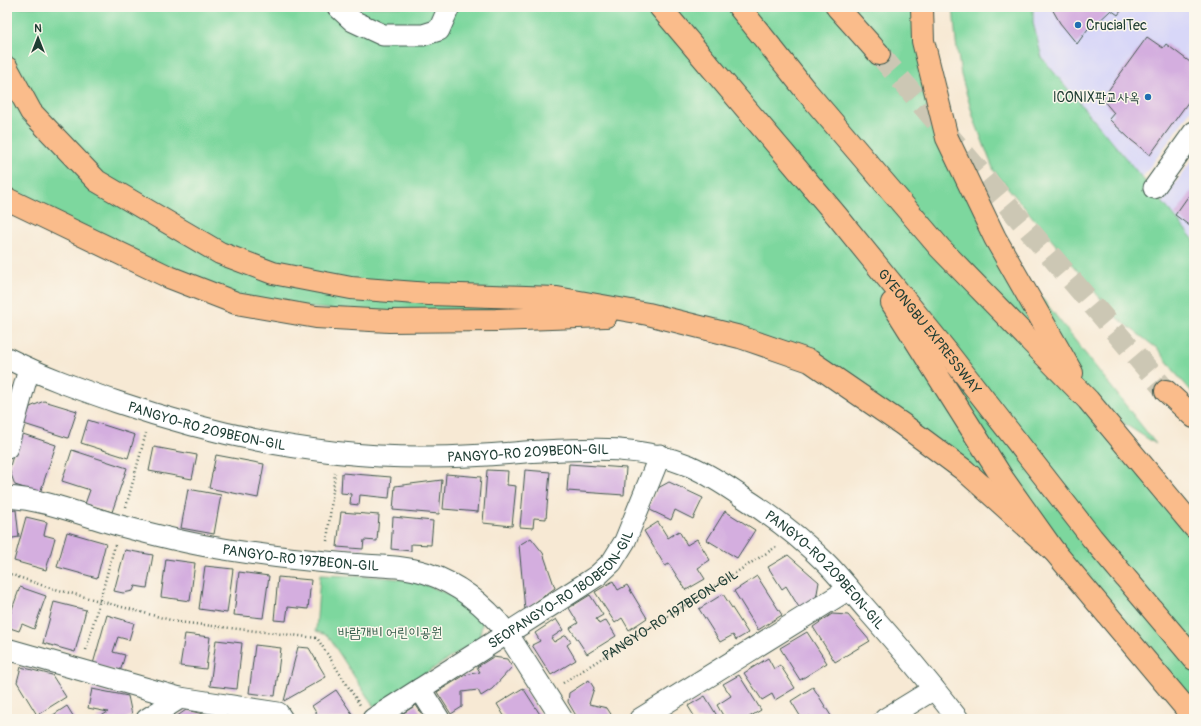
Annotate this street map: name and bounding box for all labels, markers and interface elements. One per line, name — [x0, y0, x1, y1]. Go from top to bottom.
place label: CrucialTec — [1086, 17, 1147, 34]
north arrow — [18, 18, 58, 58]
marker: CrucialTec — [1073, 20, 1083, 30]
text: N — [34, 22, 42, 35]
place label: ICONIX판교사옥 — [1053, 89, 1140, 106]
marker: ICONIX판교사옥 — [1143, 92, 1153, 102]
street label: GYEONGBU EXPRESSWAY — [874, 266, 985, 398]
street label: PANGYO-RO 209BEON-GIL — [126, 398, 287, 454]
street label: PANGYO-RO 209BEON-GIL — [447, 441, 609, 466]
street label: PANGYO-RO 209BEON-GIL — [762, 507, 888, 633]
street label: SEOPANGYO-RO 180BEON-GIL — [485, 528, 638, 652]
street label: PANGYO-RO 197BEON-GIL — [221, 541, 380, 575]
street label: PANGYO-RO 197BEON-GIL — [599, 565, 742, 665]
park label: 바람개비 어린이공원 — [338, 624, 442, 641]

